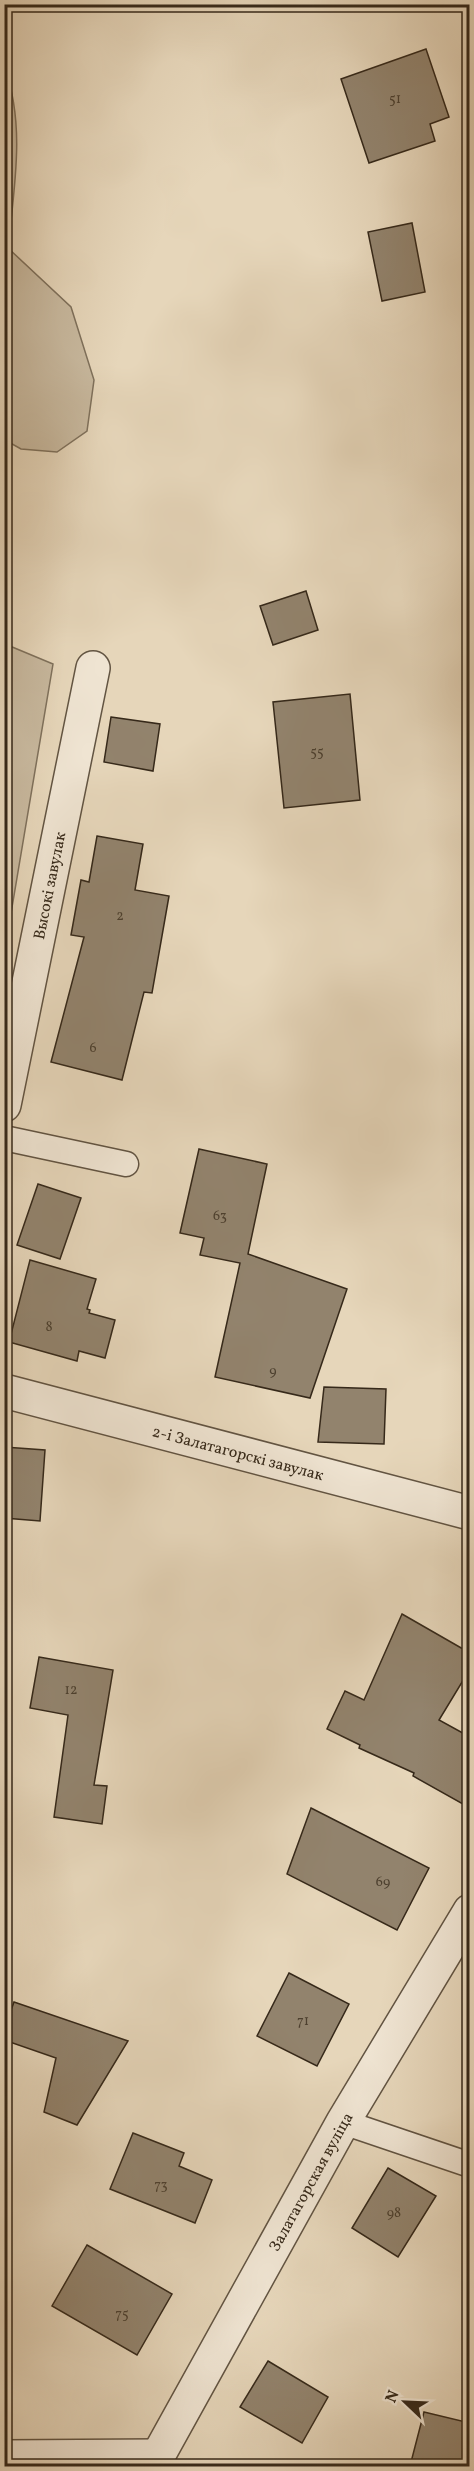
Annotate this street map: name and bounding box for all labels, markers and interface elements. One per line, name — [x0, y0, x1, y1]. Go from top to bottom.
house number: 51 — [389, 90, 401, 109]
house number: 55 — [310, 743, 324, 762]
street label: Высокі завулак — [29, 830, 72, 942]
house number: 2 — [116, 907, 124, 926]
house number: 6 — [89, 1039, 97, 1058]
house number: 63 — [213, 1207, 227, 1226]
house number: 8 — [45, 1318, 53, 1337]
house number: 9 — [269, 1362, 277, 1381]
street label: 2-і Залатагорскі завулак — [149, 1421, 326, 1487]
house number: 12 — [65, 1681, 77, 1700]
house number: 69 — [376, 1873, 390, 1892]
house number: 71 — [297, 2012, 309, 2031]
street label: Залатагорская вуліца — [264, 2109, 359, 2256]
house number: 73 — [154, 2176, 168, 2195]
house number: 98 — [387, 2204, 401, 2223]
house number: 75 — [115, 2305, 129, 2324]
north arrow — [375, 2372, 435, 2432]
text: N — [381, 2387, 406, 2407]

